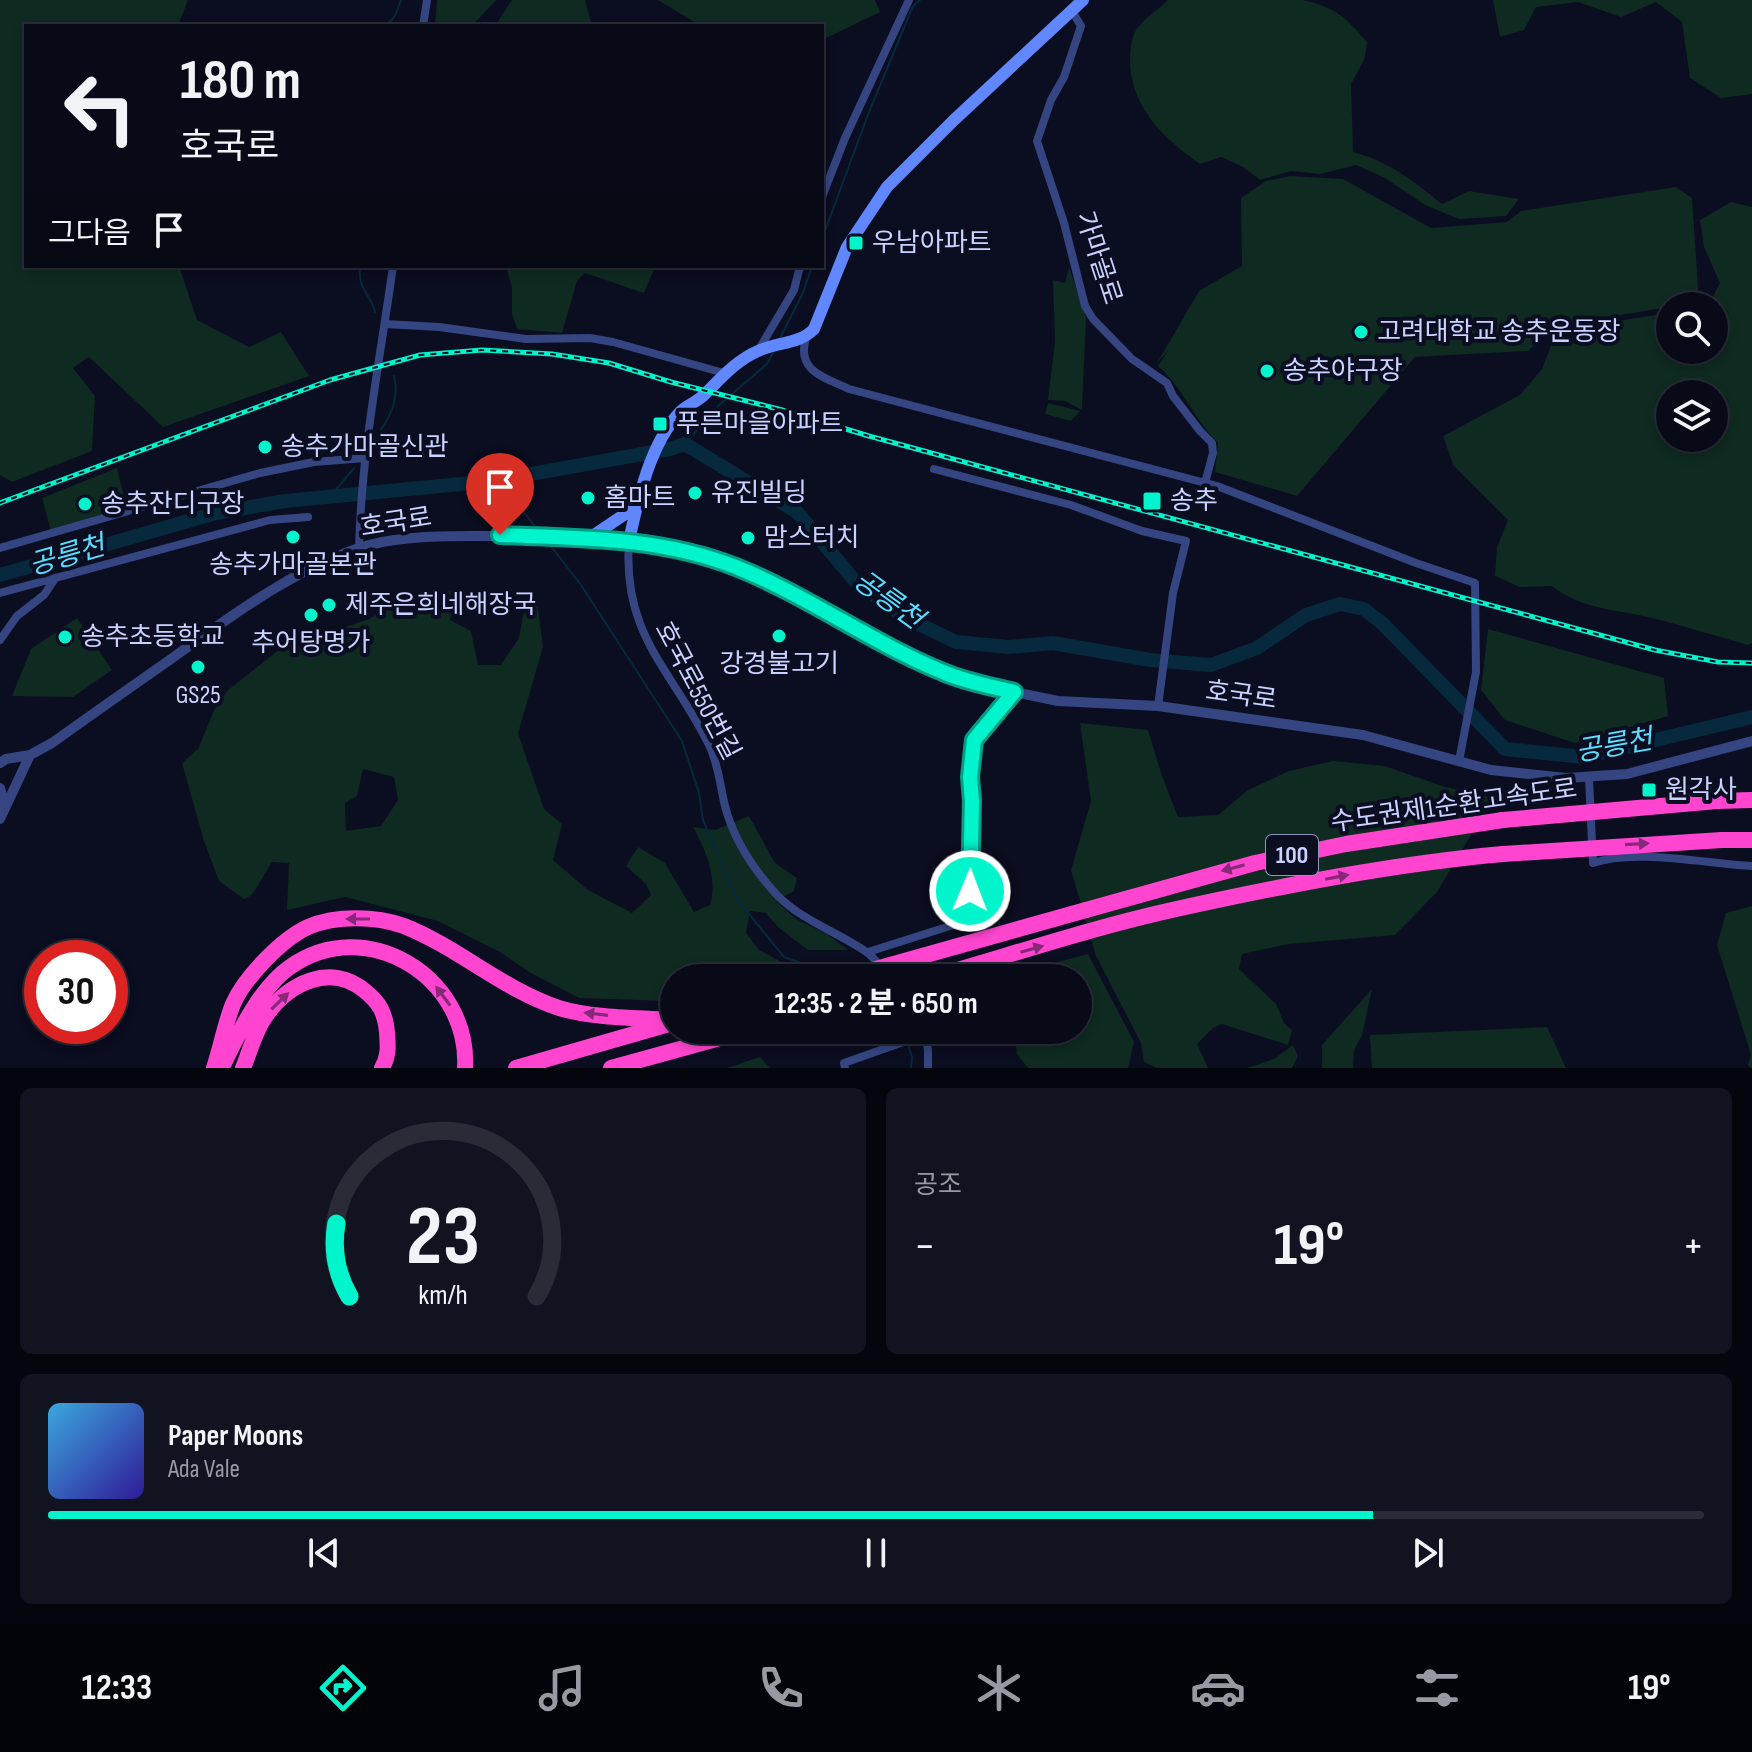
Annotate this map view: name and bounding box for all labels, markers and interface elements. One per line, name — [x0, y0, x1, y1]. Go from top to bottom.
text: 180 m — [180, 48, 301, 115]
icon: left — [48, 56, 152, 160]
text: 호국로 — [180, 126, 279, 169]
icon: arrive — [147, 208, 191, 252]
street label: 가마골로 — [1068, 208, 1128, 308]
text: 그다음 — [48, 216, 131, 252]
place label: 우남아파트 — [872, 228, 992, 259]
marker: 우남아파트 — [847, 234, 865, 252]
map controls — [1656, 292, 1728, 452]
button: search — [1656, 292, 1728, 364]
place label: 고려대학교 송추운동장 — [1377, 317, 1620, 348]
marker: 고려대학교 송추운동장 — [1352, 323, 1370, 341]
place label: 송추야구장 — [1283, 356, 1403, 387]
marker: 송추야구장 — [1258, 362, 1276, 380]
button: layers — [1656, 380, 1728, 452]
place label: 푸른마을아파트 — [676, 409, 843, 440]
marker: 푸른마을아파트 — [651, 415, 669, 433]
place label: 송추가마골신관 — [281, 432, 449, 463]
marker: 송추가마골신관 — [256, 438, 274, 456]
pin — [466, 453, 534, 535]
icon: arrive — [478, 465, 522, 509]
place label: 유진빌딩 — [711, 478, 807, 509]
place label: 홈마트 — [604, 483, 676, 514]
marker: 유진빌딩 — [686, 484, 704, 502]
place label: 송추 — [1170, 486, 1218, 517]
place label: 송추잔디구장 — [101, 489, 245, 520]
marker: 홈마트 — [579, 489, 597, 507]
marker: 송추 — [1141, 490, 1163, 512]
marker: 송추잔디구장 — [76, 495, 94, 513]
street label: 호국로 — [358, 502, 434, 544]
place label: 맘스터치 — [764, 523, 860, 554]
marker: 송추가마골본관 — [284, 528, 302, 546]
water label: 공릉천 — [25, 529, 112, 583]
marker: 맘스터치 — [739, 529, 757, 547]
place label: 송추가마골본관 — [209, 550, 377, 581]
water label: 공릉천 — [847, 564, 932, 638]
place label: 제주은희네해장국 — [345, 590, 536, 621]
marker: 제주은희네해장국 — [320, 596, 338, 614]
marker: 추어탕명가 — [302, 606, 320, 624]
street label: 호국로550번길 — [648, 617, 746, 765]
place label: 송추초등학교 — [81, 622, 225, 653]
marker: 강경불고기 — [770, 627, 788, 645]
marker: 송추초등학교 — [56, 628, 74, 646]
place label: 추어탕명가 — [251, 628, 371, 659]
place label: 강경불고기 — [719, 649, 839, 680]
marker: GS25 — [189, 658, 207, 676]
street label: 호국로 — [1203, 676, 1279, 716]
place label: GS25 — [175, 680, 221, 711]
water label: 공릉천 — [1573, 722, 1658, 769]
street label: 수도권제1순환고속도로 — [1329, 773, 1579, 839]
place label: 원각사 — [1665, 775, 1737, 806]
marker: 원각사 — [1640, 781, 1658, 799]
road number: 100 — [1266, 835, 1318, 875]
one-way arrow — [1625, 837, 1650, 850]
position arrow — [928, 849, 1012, 933]
one-way arrow — [1221, 863, 1246, 875]
one-way arrow — [1325, 870, 1350, 883]
one-way arrow — [345, 913, 371, 925]
speed limit sign: 30 — [24, 940, 128, 1044]
one-way arrow — [1021, 942, 1045, 955]
one-way arrow — [436, 986, 452, 1006]
text: 12:35 · 2 분 · 650 m — [774, 986, 978, 1022]
one-way arrow — [270, 992, 289, 1011]
one-way arrow — [583, 1007, 608, 1020]
text: 공조 — [914, 1170, 962, 1201]
text: 23 — [406, 1188, 480, 1288]
text: 19° — [1274, 1210, 1344, 1282]
text: − — [914, 1220, 936, 1273]
text: + — [1682, 1220, 1704, 1273]
text: km/h — [418, 1278, 468, 1313]
text: Paper Moons — [168, 1418, 303, 1454]
text: Ada Vale — [168, 1454, 240, 1485]
icon: previous — [302, 1531, 346, 1575]
icon: pause — [854, 1531, 898, 1575]
icon: next — [1406, 1531, 1450, 1575]
icon: directions — [315, 1660, 371, 1716]
icon: music — [534, 1660, 590, 1716]
icon: phone — [753, 1660, 809, 1716]
icon: climate — [971, 1660, 1027, 1716]
icon: car — [1190, 1660, 1246, 1716]
icon: filters — [1409, 1660, 1465, 1716]
text: 12:33 — [81, 1667, 152, 1710]
text: 19° — [1628, 1667, 1671, 1710]

